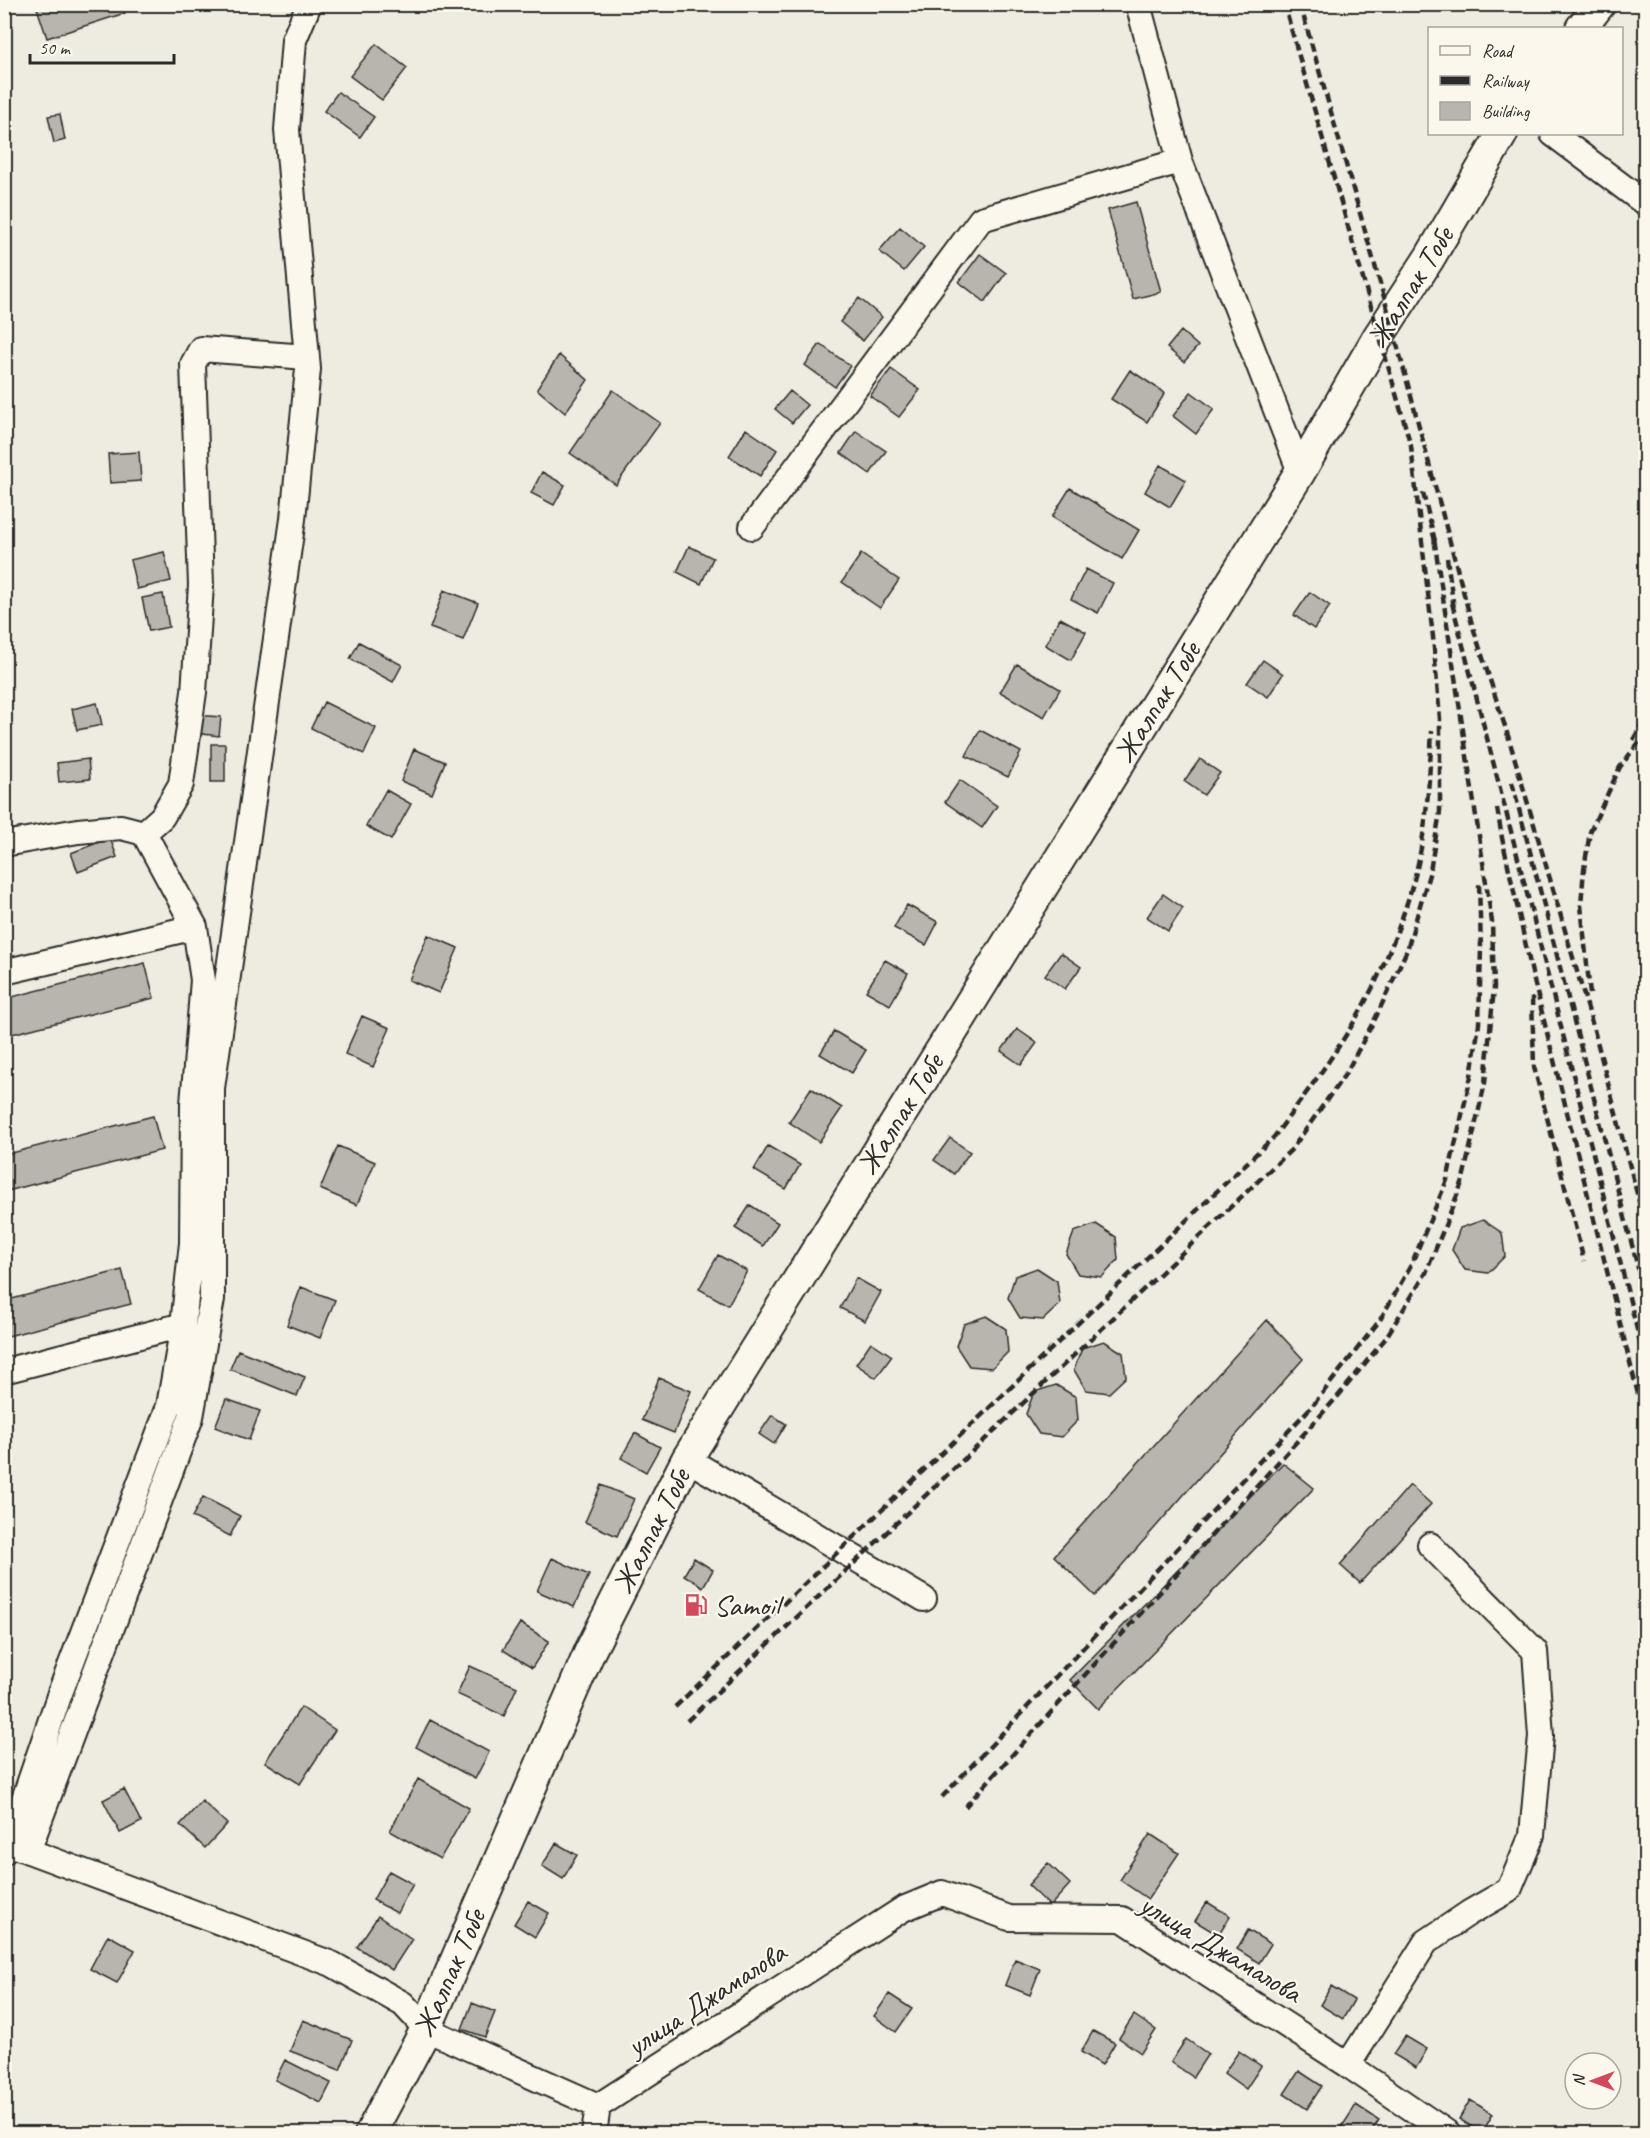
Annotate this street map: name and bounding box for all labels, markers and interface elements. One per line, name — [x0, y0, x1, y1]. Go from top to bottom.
scale bar — [30, 27, 174, 65]
legend — [1428, 27, 1623, 135]
text: 50 m — [39, 37, 72, 59]
text: Road — [1482, 40, 1515, 62]
text: Railway — [1482, 70, 1530, 92]
text: Building — [1482, 100, 1531, 122]
street label: Жалпак Тобе — [1358, 218, 1463, 354]
street label: Жалпак Тобе — [1105, 633, 1210, 769]
street label: Жалпак Тобе — [848, 1045, 953, 1181]
street label: Жалпак Тобе — [603, 1460, 700, 1600]
place label: Samoil — [714, 1586, 784, 1624]
fuel station icon: Samoil — [683, 1592, 709, 1618]
street label: улица Джамалова — [1131, 1884, 1311, 2012]
street label: Жалпак Тобе — [404, 1901, 495, 2043]
street label: улица Джамалова — [617, 1932, 794, 2066]
north arrow — [1563, 2051, 1623, 2111]
text: N — [1569, 2073, 1589, 2086]

